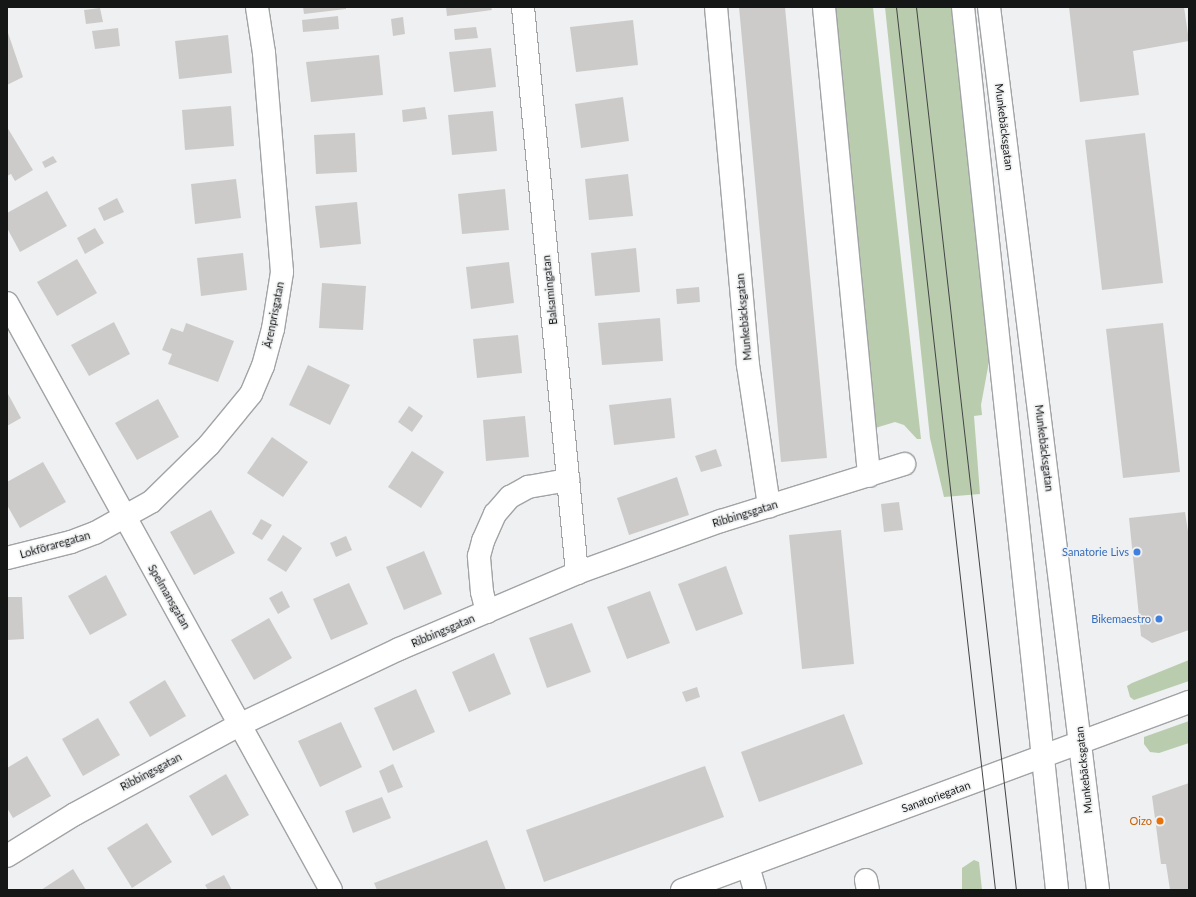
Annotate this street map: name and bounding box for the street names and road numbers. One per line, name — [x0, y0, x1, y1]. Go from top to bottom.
street label: Munkebäcksgatan — [992, 83, 1016, 171]
street label: Balsamingatan — [540, 255, 560, 325]
street label: Munkebäcksgatan — [734, 273, 754, 361]
street label: Ärenprisgatan — [261, 281, 287, 349]
street label: Munkebäcksgatan — [1032, 404, 1056, 492]
street label: Ribbingsgatan — [711, 498, 779, 530]
street label: Lokföraregatan — [18, 529, 92, 561]
street label: Spelmansgatan — [145, 562, 193, 632]
street label: Ribbingsgatan — [409, 612, 477, 650]
street label: Munkebäcksgatan — [1073, 726, 1095, 814]
street label: Ribbingsgatan — [118, 750, 184, 794]
street label: Sanatoriegatan — [900, 778, 972, 816]

